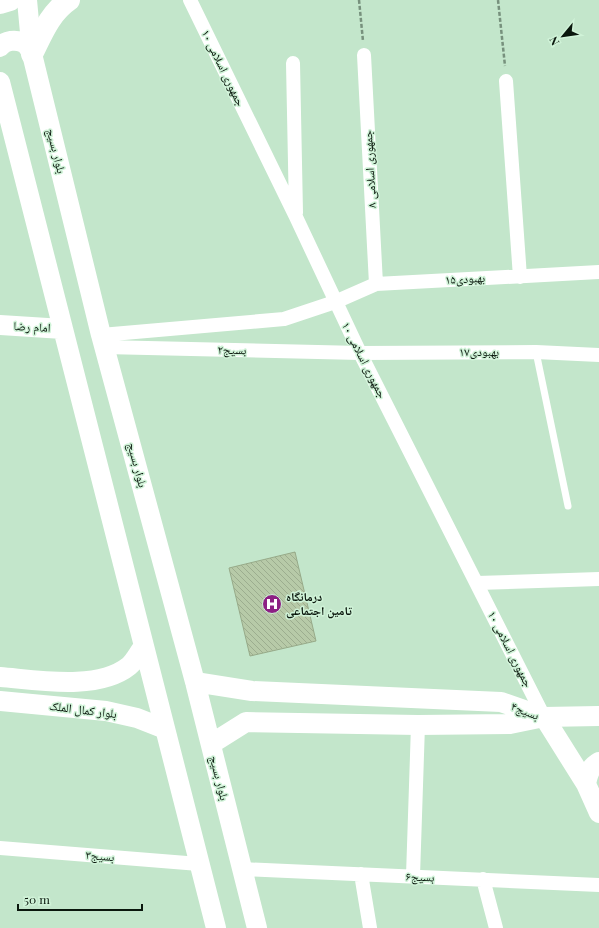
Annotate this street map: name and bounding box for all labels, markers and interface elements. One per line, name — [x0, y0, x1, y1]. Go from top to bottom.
north arrow — [543, 16, 583, 56]
street label: جمهوری اسلامی ۱۰ — [198, 27, 250, 109]
text: N — [545, 34, 562, 48]
street label: بلوار بسیج — [43, 127, 70, 175]
street label: جمهوری اسلامی ۸ — [359, 129, 379, 208]
street label: بهبودی۱۵ — [444, 269, 485, 287]
street label: امام رضا — [13, 317, 51, 336]
street label: جمهوری اسلامی ۱۰ — [339, 319, 391, 401]
street label: بسیج۲ — [217, 341, 247, 358]
street label: بهبودی۱۷ — [459, 343, 499, 359]
street label: بلوار بسیج — [124, 440, 152, 489]
place label: درمانگاه تامین اجتماعی — [286, 588, 353, 619]
hospital icon: درمانگاه تامین اجتماعی — [261, 593, 283, 615]
street label: جمهوری اسلامی ۱۰ — [485, 608, 537, 690]
street label: بلوار کمال الملک — [48, 697, 118, 721]
street label: بسیج۴ — [509, 697, 542, 723]
street label: بلوار بسیج — [206, 754, 233, 802]
street label: بسیج۳ — [85, 846, 115, 865]
street label: بسیج۶ — [405, 867, 435, 885]
scale bar — [18, 886, 142, 912]
text: 50 m — [24, 891, 50, 907]

